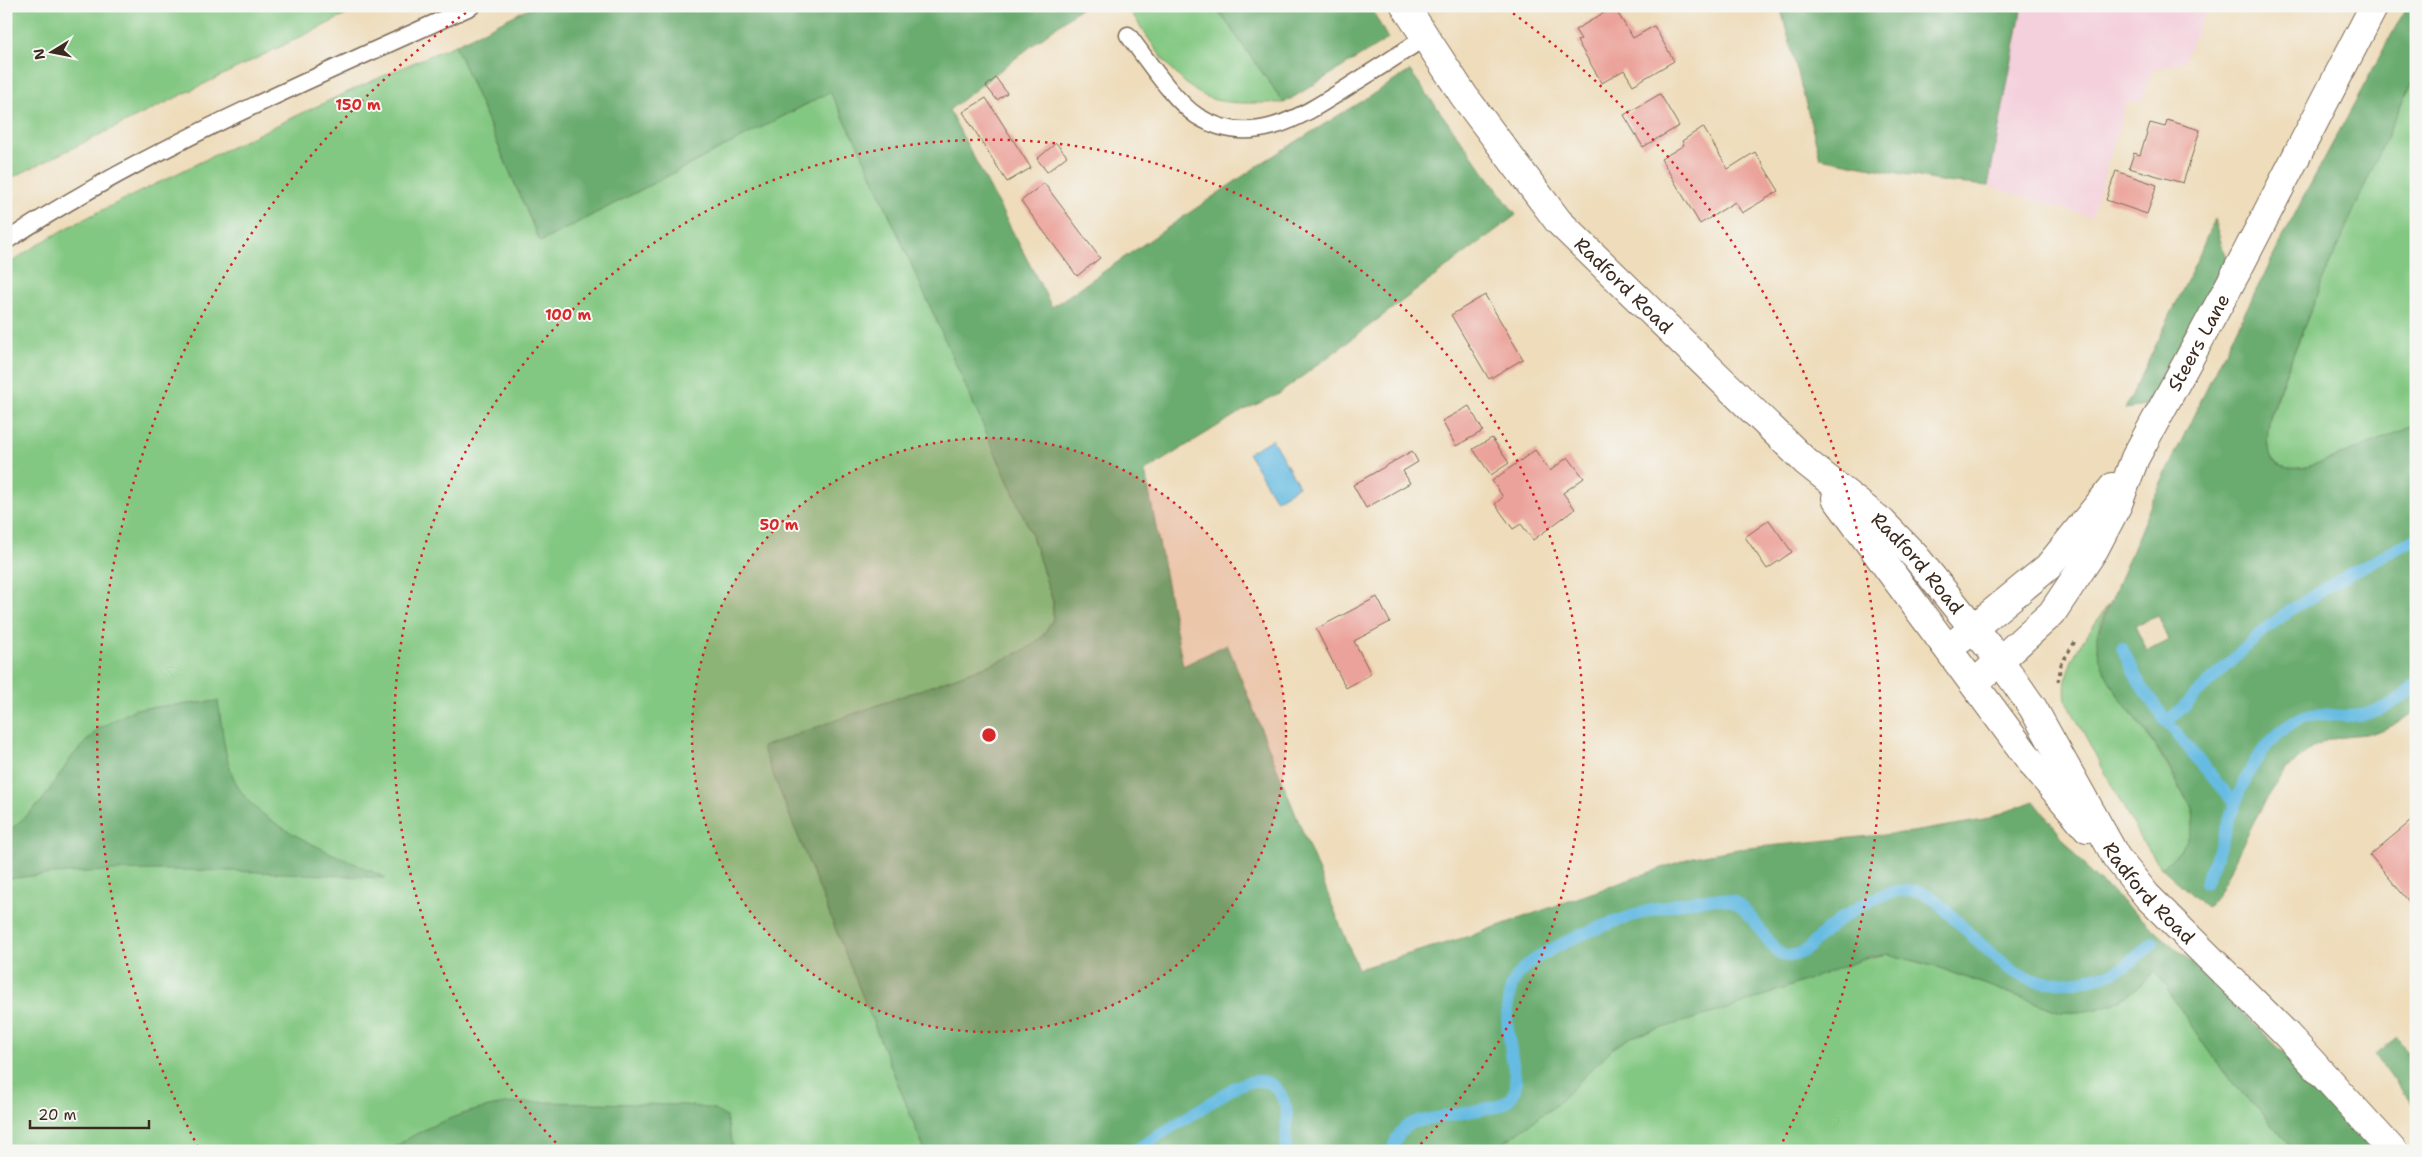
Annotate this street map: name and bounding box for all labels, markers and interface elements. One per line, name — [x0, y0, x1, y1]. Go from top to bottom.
north arrow — [28, 28, 78, 78]
text: N — [29, 47, 49, 61]
text: 150 m — [335, 95, 381, 115]
street label: Radford Road — [1569, 231, 1679, 339]
street label: Steers Lane — [2161, 289, 2235, 395]
text: 100 m — [545, 305, 591, 325]
street label: Radford Road — [1867, 506, 1969, 619]
text: 50 m — [760, 515, 799, 535]
centre of rings — [980, 726, 998, 744]
street label: Radford Road — [2098, 838, 2201, 949]
scale bar — [30, 1097, 149, 1129]
text: 20 m — [38, 1105, 77, 1125]

